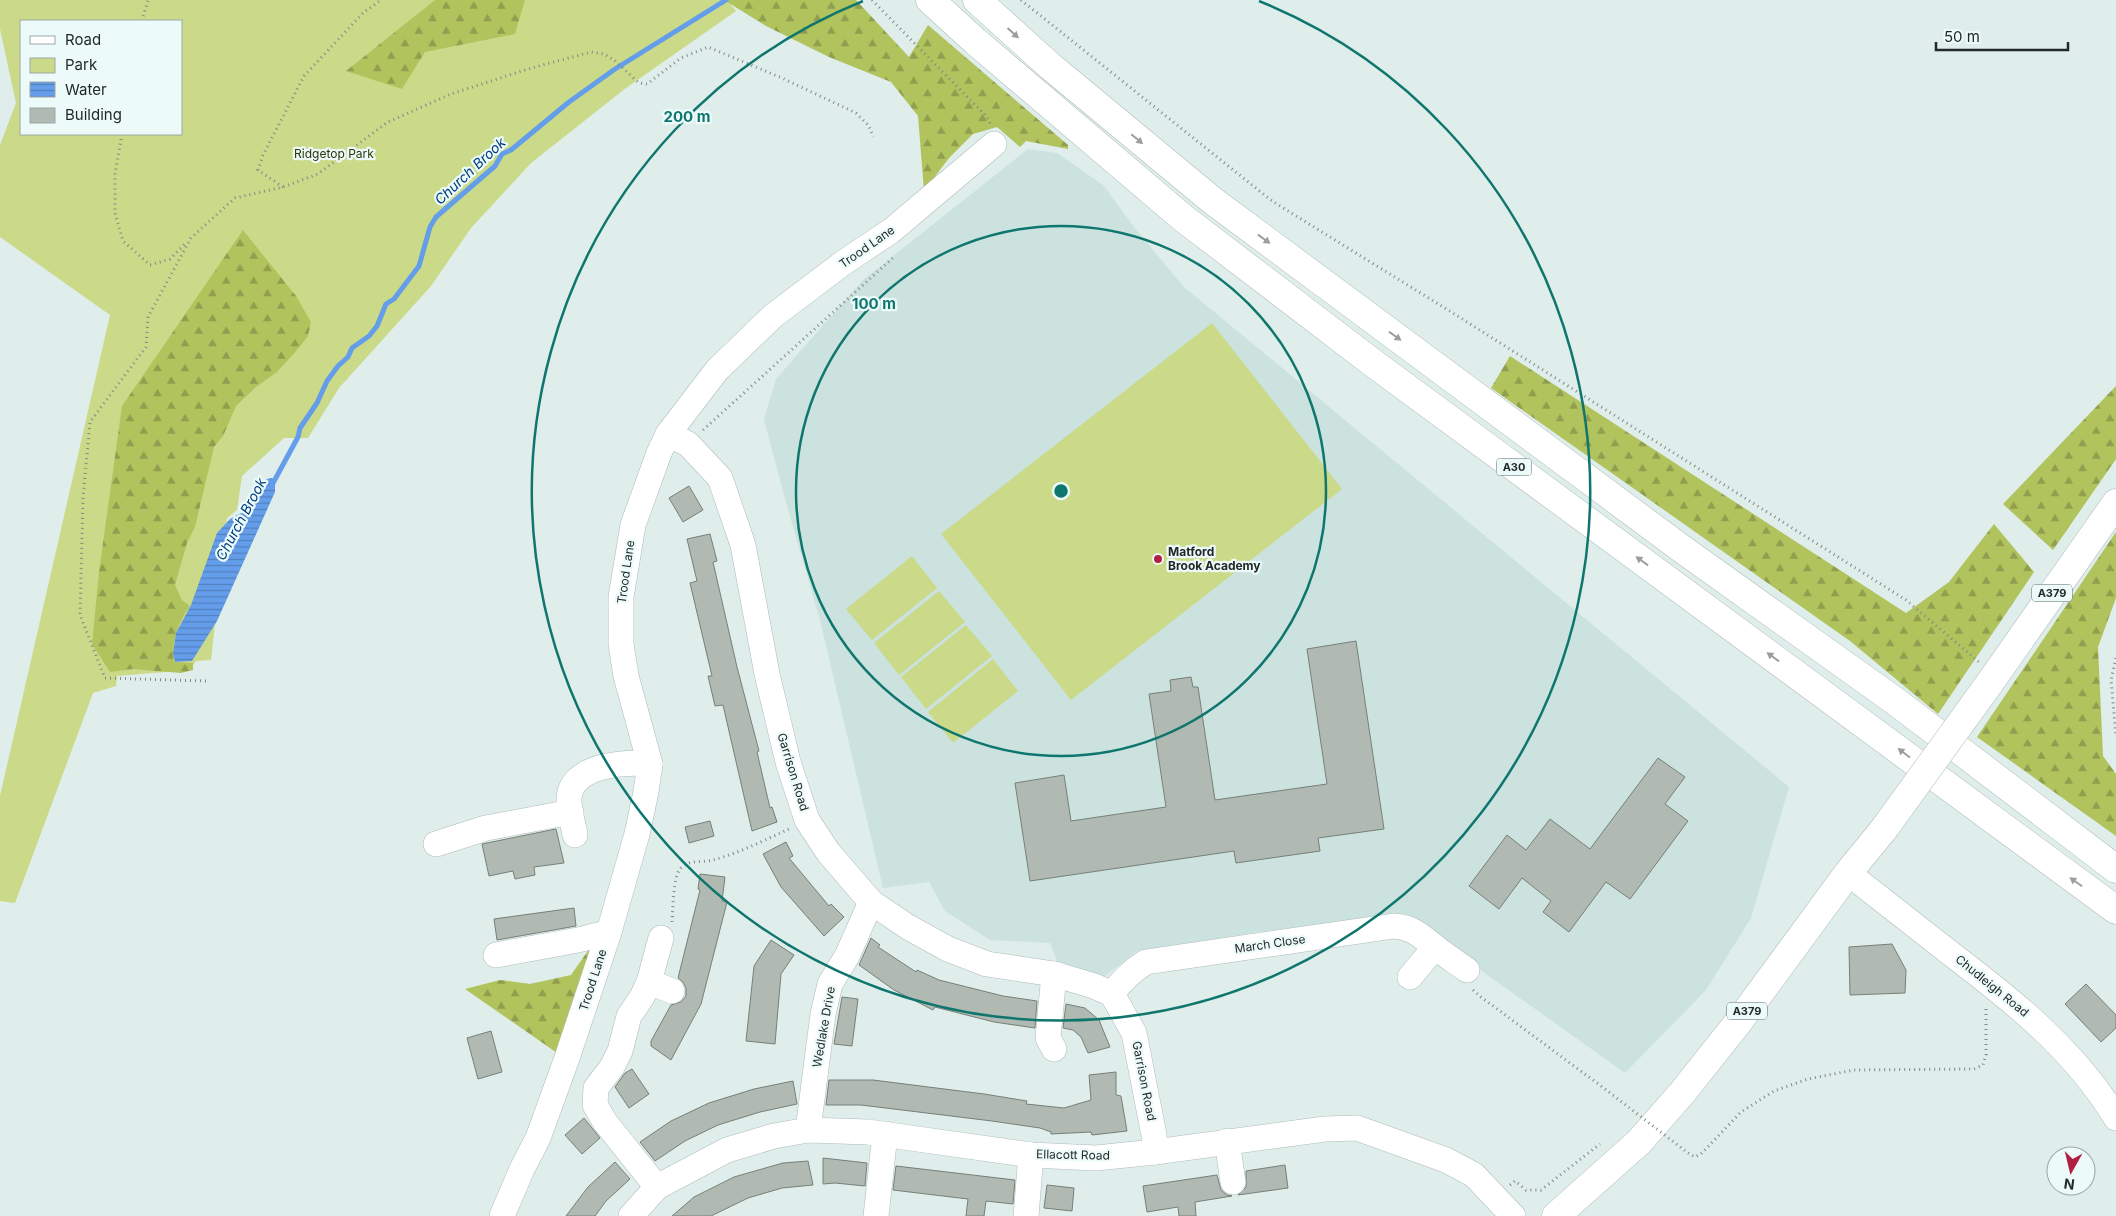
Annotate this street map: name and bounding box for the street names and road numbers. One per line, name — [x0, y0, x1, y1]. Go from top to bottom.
street label: Trood Lane — [836, 222, 897, 271]
road number: A30 — [1496, 458, 1532, 476]
street label: Trood Lane — [614, 539, 637, 605]
road number: A379 — [2032, 584, 2072, 602]
street label: Garrison Road — [774, 731, 812, 813]
street label: March Close — [1234, 931, 1306, 956]
street label: Trood Lane — [575, 947, 610, 1013]
street label: Chudleigh Road — [1953, 951, 2032, 1020]
street label: Wedlake Drive — [809, 985, 838, 1068]
road number: A379 — [1727, 1002, 1767, 1019]
street label: Garrison Road — [1129, 1040, 1160, 1122]
street label: Ellacott Road — [1036, 1146, 1110, 1163]

